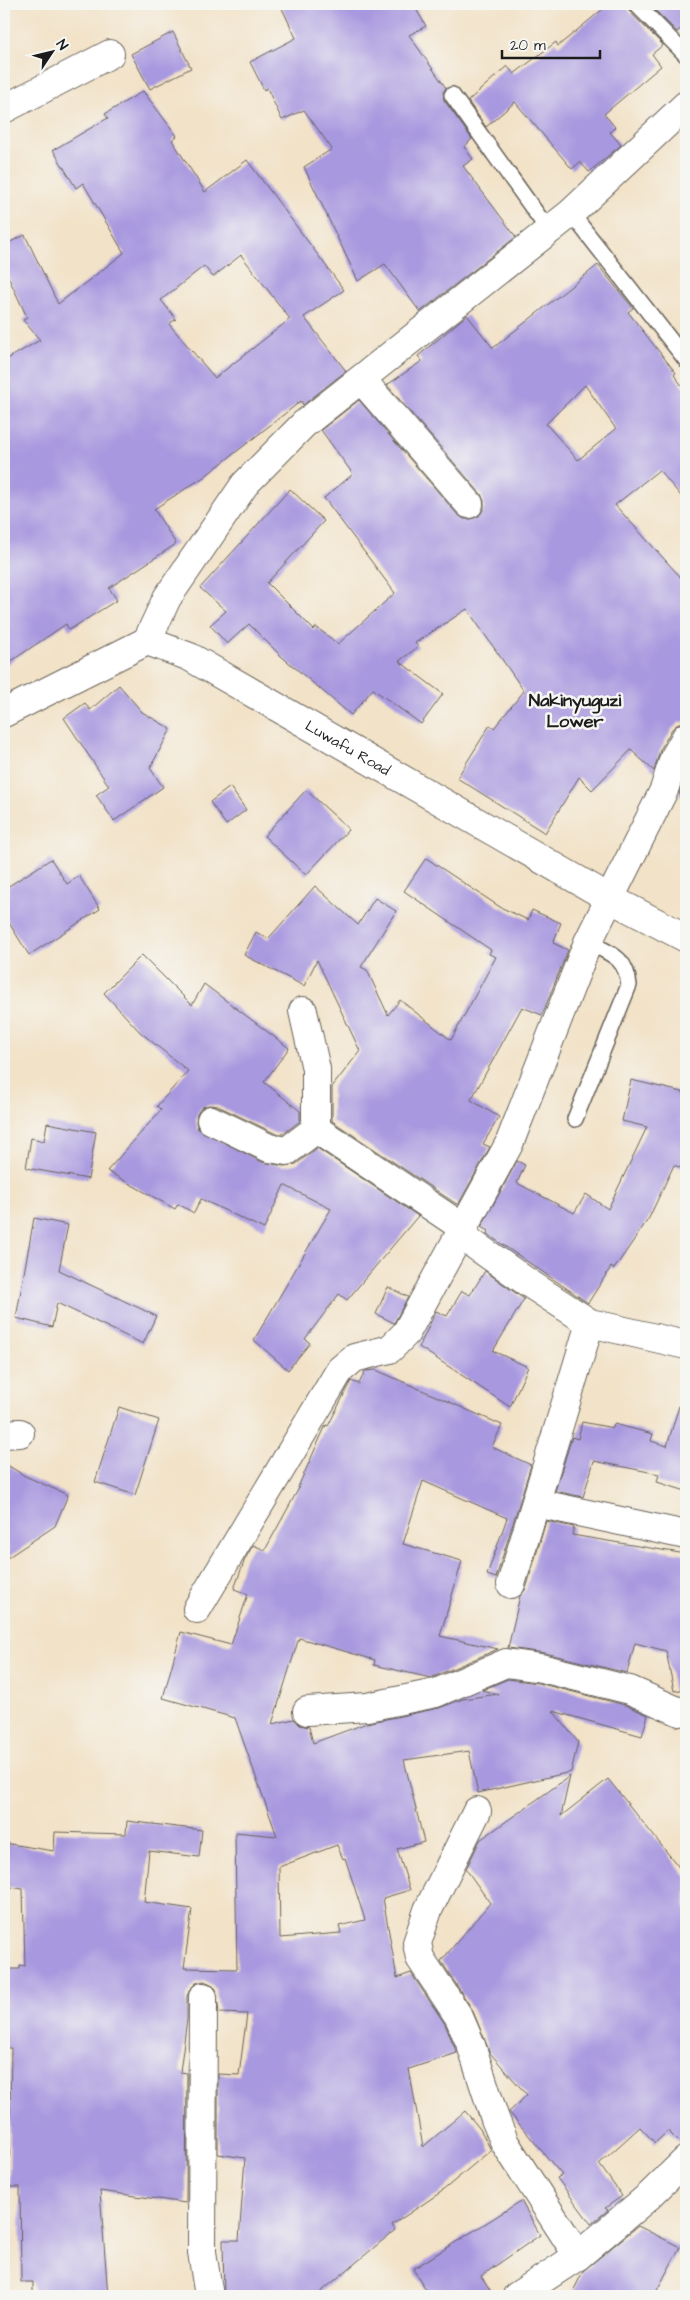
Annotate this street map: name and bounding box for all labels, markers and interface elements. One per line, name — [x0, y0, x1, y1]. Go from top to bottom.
north arrow — [28, 28, 78, 78]
scale bar — [502, 28, 600, 60]
text: 20 m — [510, 35, 546, 56]
text: N — [51, 36, 73, 55]
district label: Nakinyuguzi Lower — [529, 688, 621, 734]
street label: Luwafu Road — [301, 715, 394, 781]

